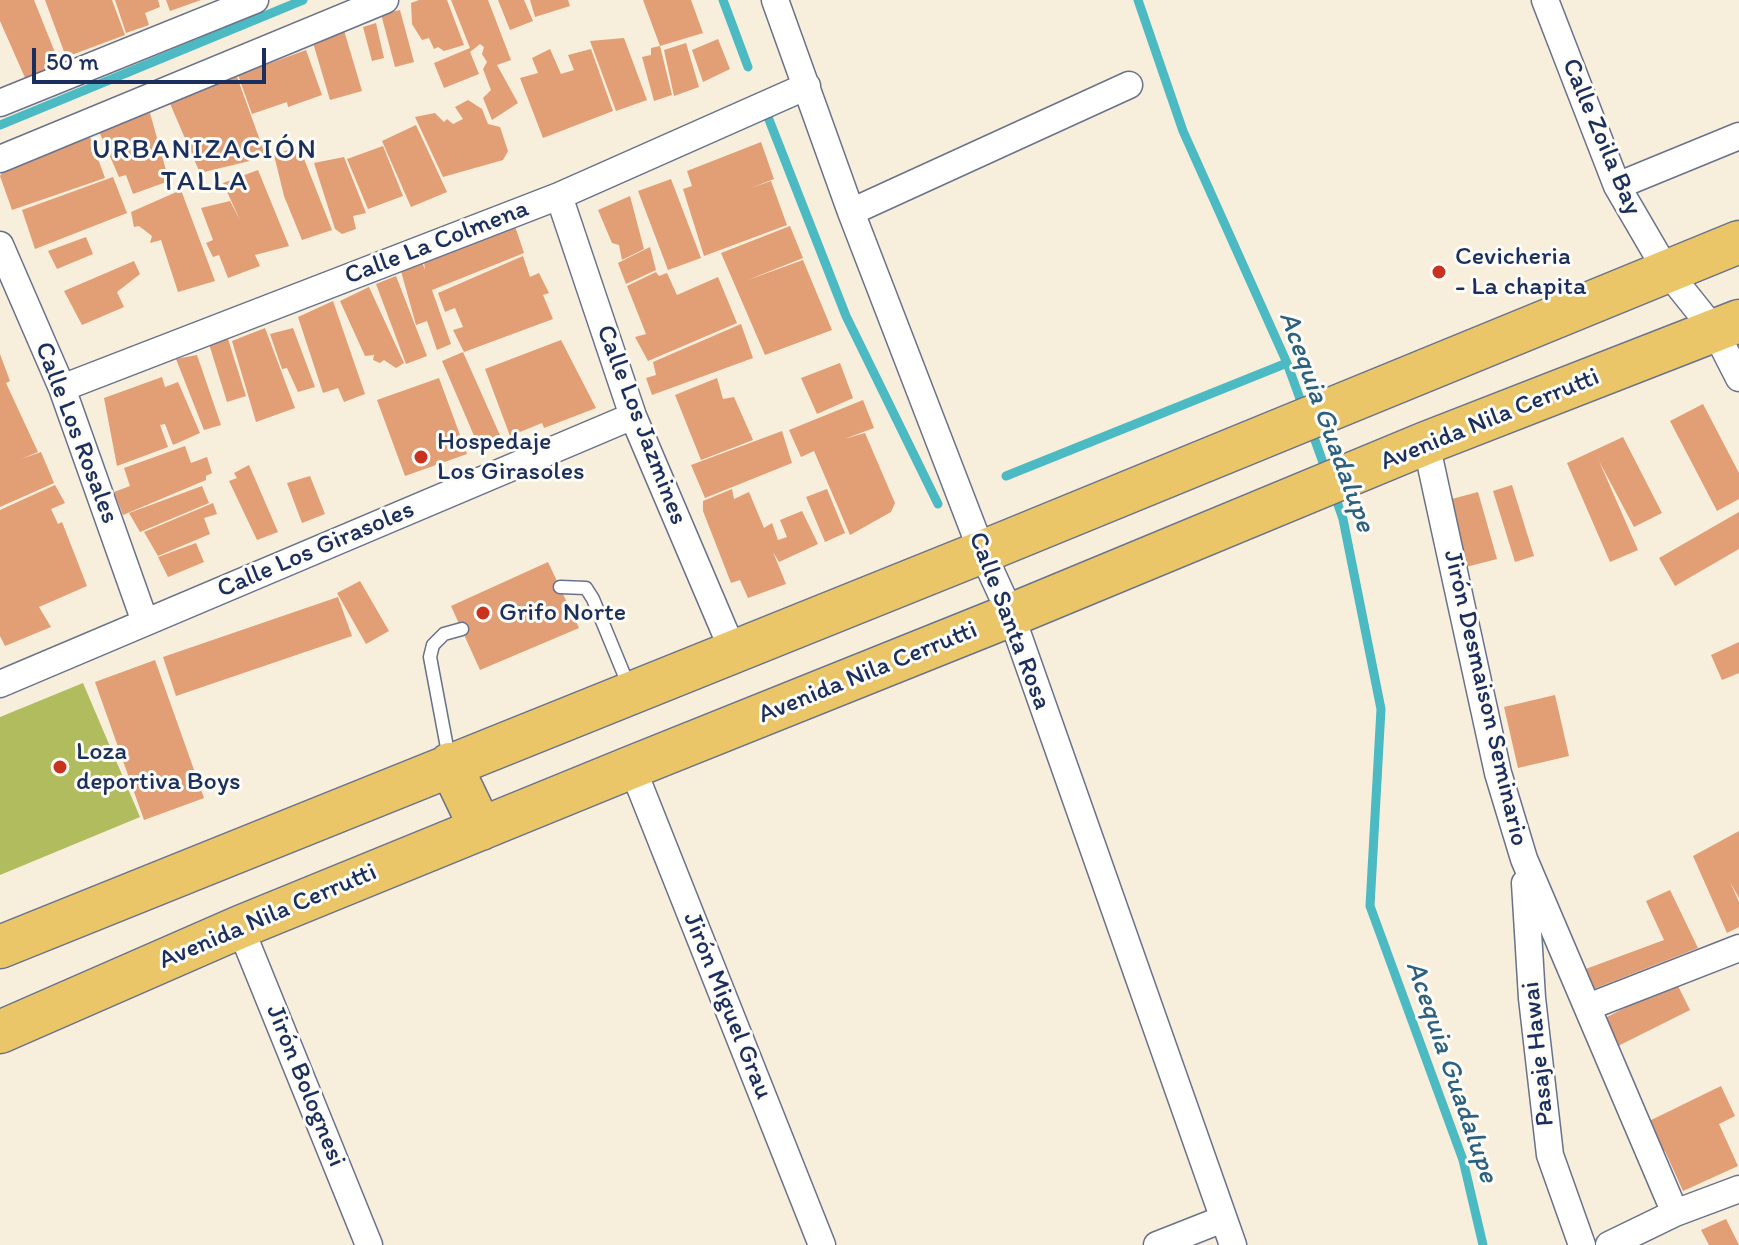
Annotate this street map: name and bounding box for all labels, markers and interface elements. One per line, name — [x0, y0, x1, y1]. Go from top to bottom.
scale bar — [36, 32, 270, 82]
text: 50 m — [46, 47, 99, 76]
street label: Calle Zoila Bay — [1554, 54, 1648, 220]
district label: URBANIZACIÓN TALLA — [94, 134, 316, 200]
street label: Calle La Colmena — [341, 194, 533, 292]
place label: Cevicheria - La chapita — [1455, 241, 1587, 302]
marker: Cevicheria - La chapita — [1430, 263, 1448, 281]
water label: Acequia Guadalupe — [1271, 307, 1381, 537]
street label: Calle Los Jazmines — [589, 321, 693, 529]
street label: Calle Los Rosales — [27, 338, 125, 528]
street label: Avenida Nila Cerrutti — [1376, 362, 1604, 478]
place label: Hospedaje Los Girasoles — [437, 426, 585, 488]
marker: Hospedaje Los Girasoles — [412, 448, 430, 466]
street label: Calle Los Girasoles — [213, 494, 419, 606]
street label: Calle Santa Rosa — [961, 528, 1057, 714]
street label: Jirón Desmaison Seminario — [1436, 547, 1534, 849]
place label: Grifo Norte — [499, 597, 626, 629]
marker: Grifo Norte — [474, 604, 492, 622]
street label: Avenida Nila Cerrutti — [754, 615, 982, 731]
place label: Loza deportiva Boys — [76, 736, 241, 798]
marker: Loza deportiva Boys — [51, 758, 69, 776]
street label: Avenida Nila Cerrutti — [154, 857, 382, 977]
street label: Jirón Miguel Grau — [675, 908, 779, 1104]
water label: Acequia Guadalupe — [1397, 957, 1505, 1187]
street label: Pasaje Hawai — [1516, 980, 1562, 1128]
street label: Jirón Bolognesi — [258, 1000, 352, 1172]

